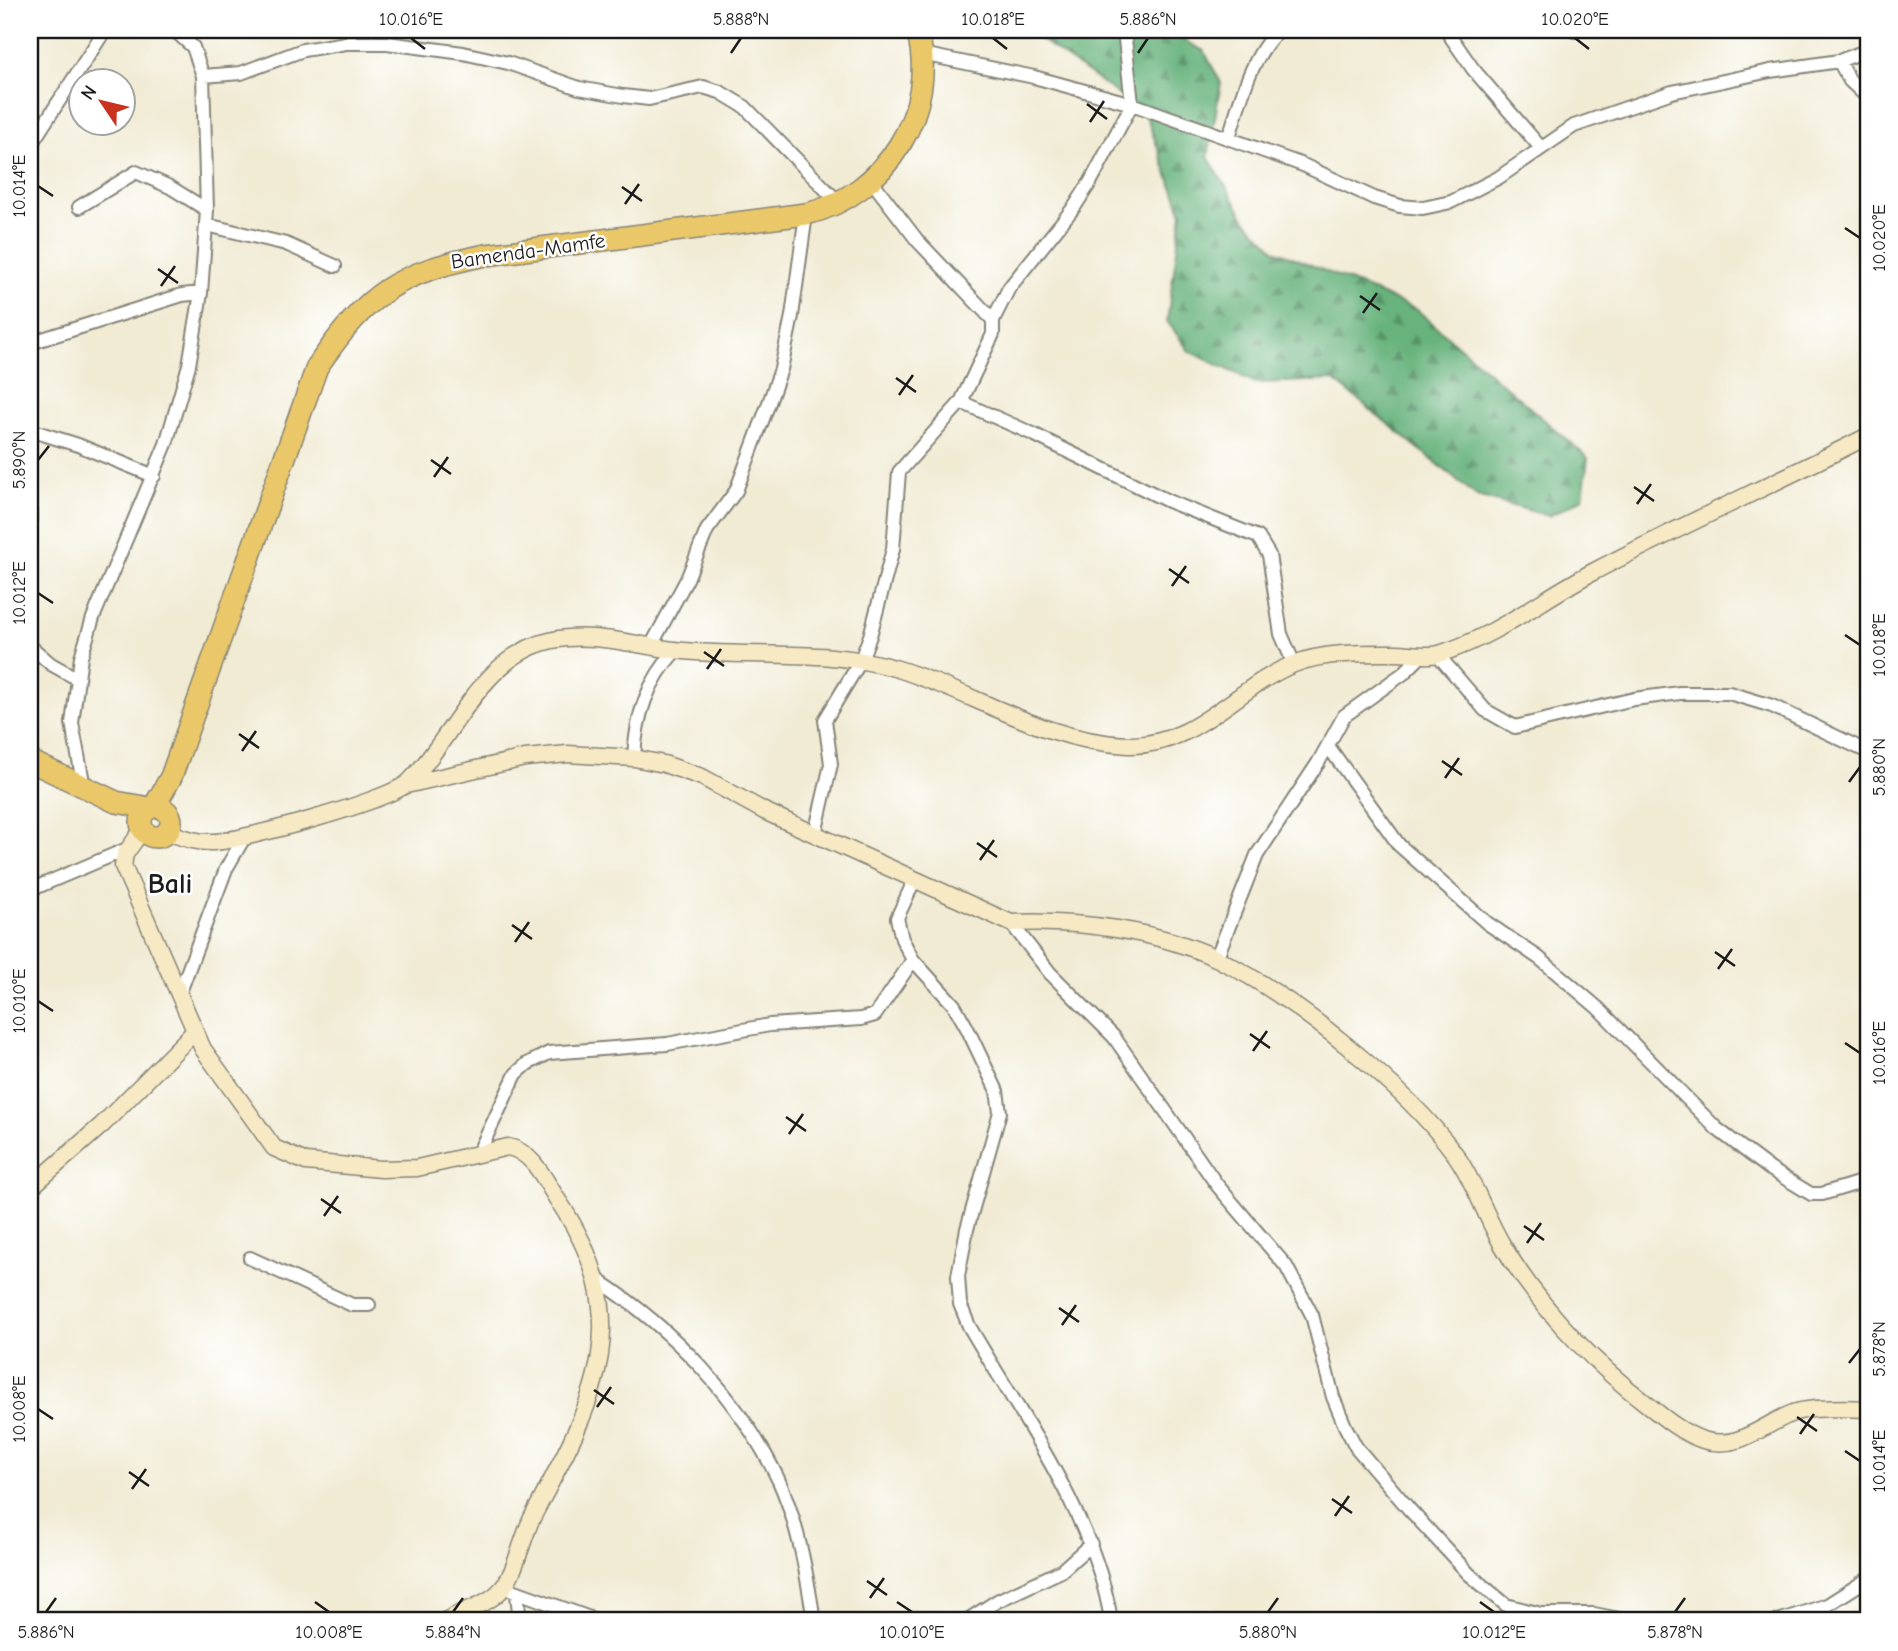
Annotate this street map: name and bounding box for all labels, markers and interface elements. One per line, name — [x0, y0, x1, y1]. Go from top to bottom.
text: 10.016°E — [379, 9, 443, 30]
text: 5.888°N — [713, 9, 769, 30]
text: 10.018°E — [961, 9, 1025, 30]
text: 5.886°N — [1119, 9, 1177, 30]
text: 10.020°E — [1541, 9, 1609, 30]
north arrow — [66, 66, 136, 136]
text: N — [76, 81, 101, 104]
text: 10.014°E — [9, 154, 30, 217]
text: 10.020°E — [1869, 204, 1890, 272]
street label: Bamenda-Mamfe — [449, 228, 607, 274]
text: 5.890°N — [9, 431, 30, 489]
text: 10.012°E — [9, 561, 30, 625]
text: 10.018°E — [1869, 613, 1890, 677]
text: 5.880°N — [1869, 738, 1890, 796]
district label: Bali — [148, 868, 192, 900]
text: 10.010°E — [9, 968, 30, 1034]
text: 10.016°E — [1869, 1021, 1890, 1085]
text: 5.878°N — [1869, 1321, 1890, 1377]
text: 10.008°E — [9, 1375, 30, 1443]
text: 10.014°E — [1869, 1429, 1890, 1492]
text: 5.886°N — [17, 1622, 75, 1643]
text: 10.008°E — [295, 1622, 363, 1643]
text: 5.884°N — [425, 1622, 481, 1643]
text: 10.010°E — [879, 1622, 945, 1643]
text: 5.880°N — [1239, 1622, 1297, 1643]
text: 10.012°E — [1462, 1622, 1526, 1643]
text: 5.878°N — [1647, 1622, 1703, 1643]

